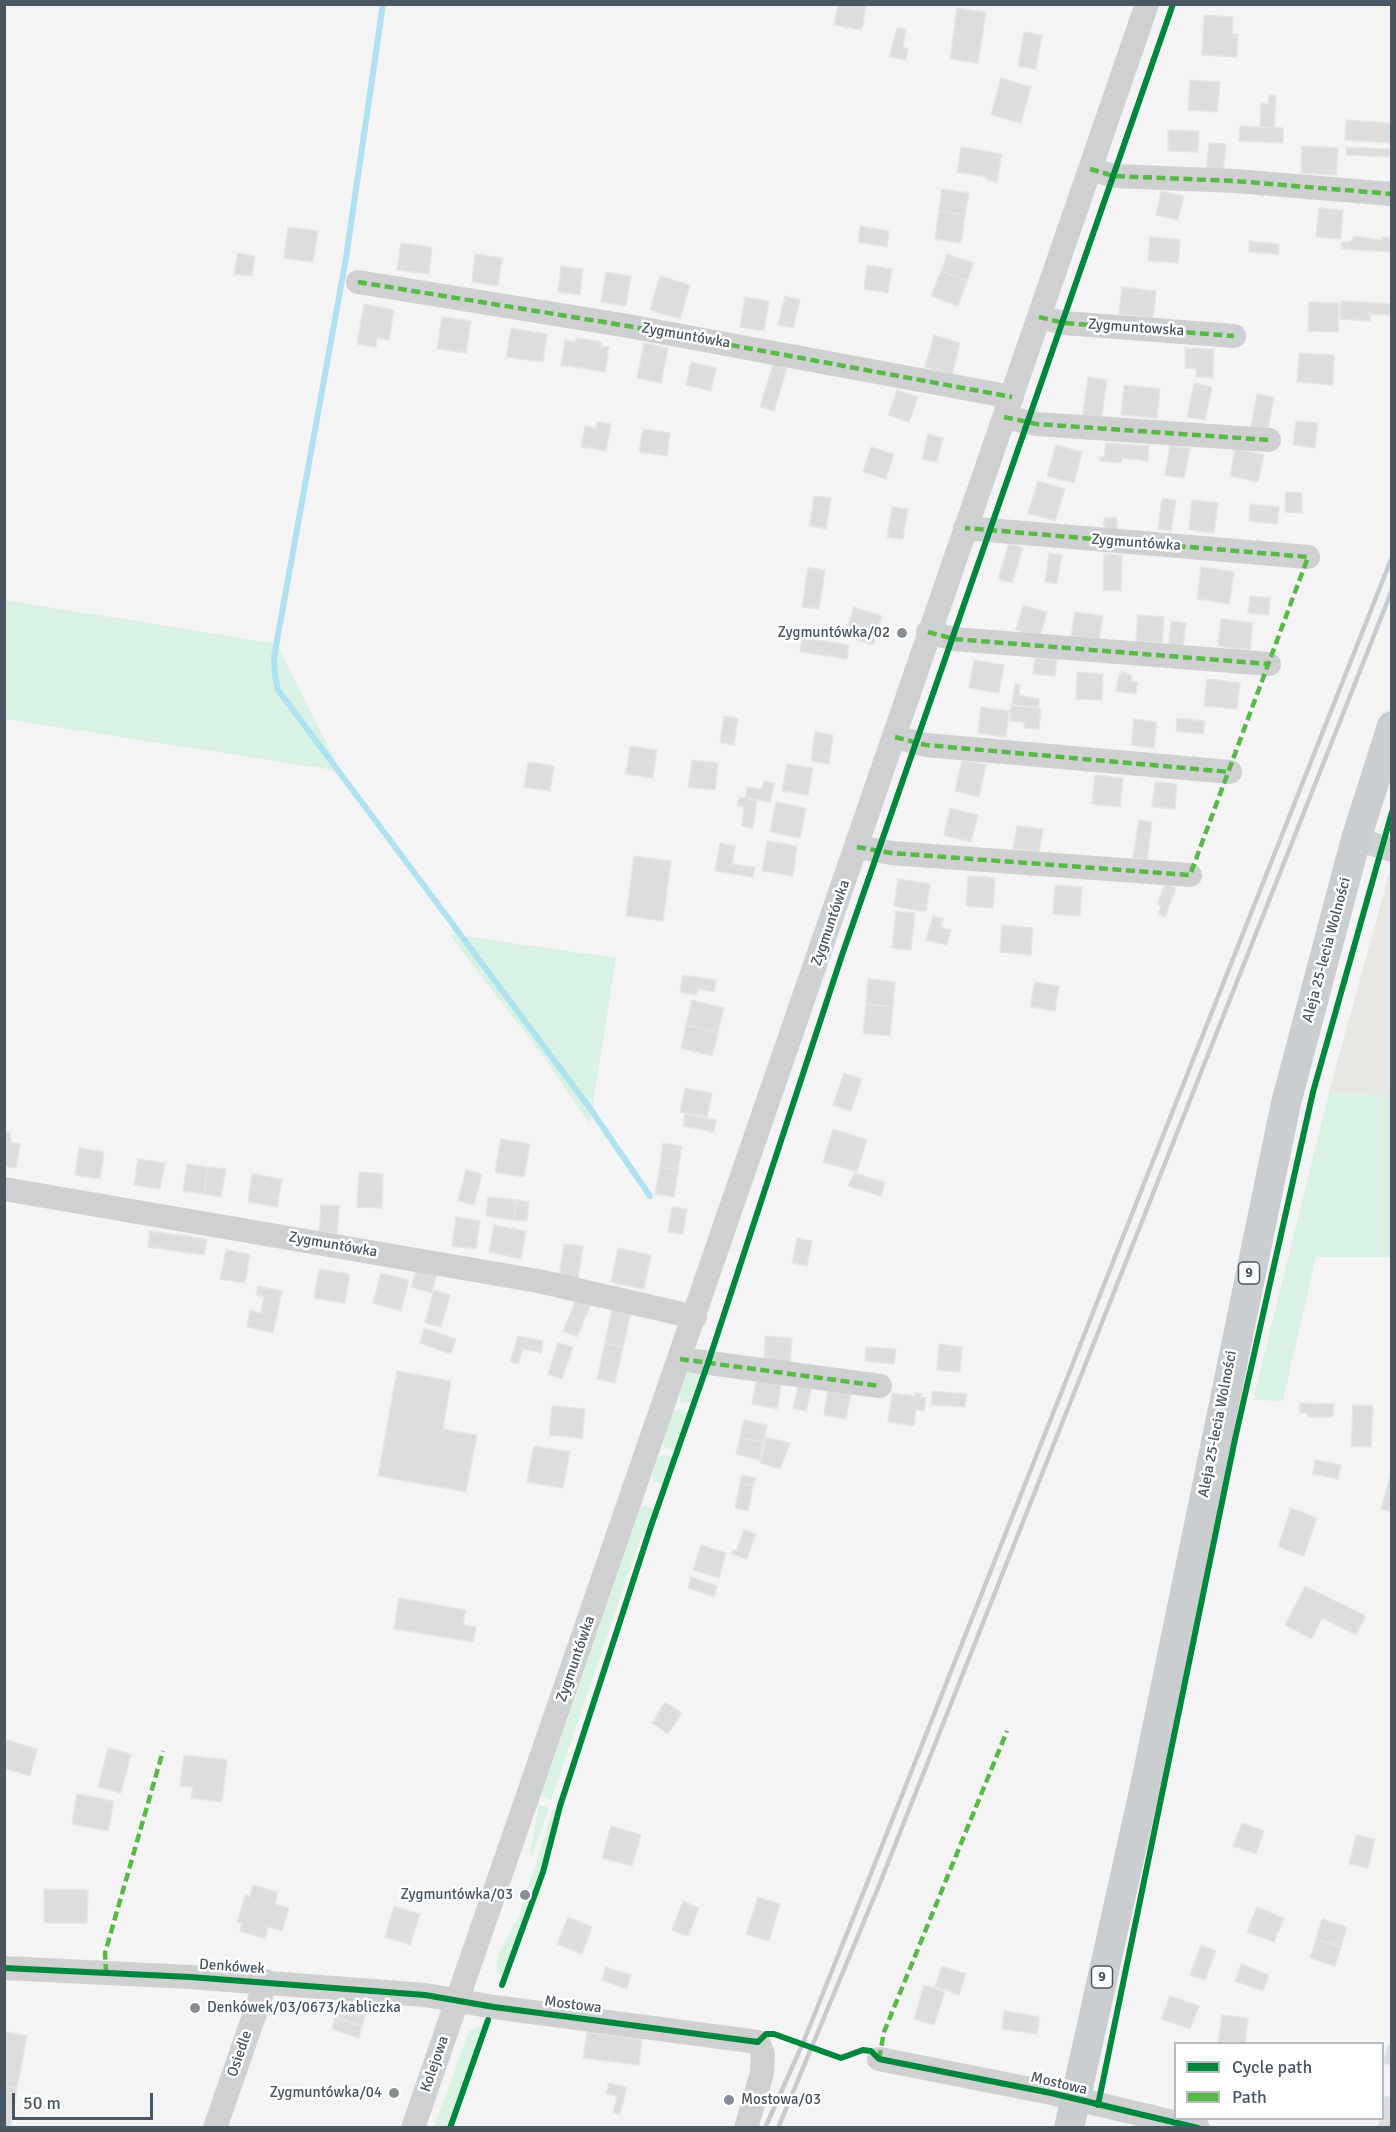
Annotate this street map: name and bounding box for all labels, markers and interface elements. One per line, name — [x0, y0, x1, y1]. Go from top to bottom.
street label: Zygmuntowska — [1087, 316, 1185, 340]
street label: Zygmuntówka — [640, 319, 732, 353]
street label: Zygmuntówka — [1091, 531, 1181, 555]
place label: Zygmuntówka/02 — [778, 624, 890, 642]
marker: Zygmuntówka/02 — [895, 626, 909, 640]
street label: Aleja 25-lecia Wolności — [1299, 875, 1355, 1025]
street label: Zygmuntówka — [808, 878, 854, 968]
street label: Zygmuntówka — [287, 1228, 379, 1262]
road number: 9 — [1238, 1262, 1260, 1284]
street label: Aleja 25-lecia Wolności — [1195, 1349, 1241, 1499]
street label: Zygmuntówka — [553, 1614, 599, 1704]
place label: Zygmuntówka/03 — [401, 1886, 513, 1904]
marker: Zygmuntówka/03 — [518, 1888, 532, 1902]
street label: Denkówek — [198, 1956, 266, 1978]
road number: 9 — [1092, 1966, 1112, 1988]
street label: Mostowa — [543, 1993, 603, 2017]
place label: Denkówek/03/0673/kabliczka — [207, 1999, 401, 2017]
marker: Denkówek/03/0673/kabliczka — [188, 2001, 202, 2015]
street label: Osiedle — [224, 2028, 256, 2080]
street label: Kolejowa — [417, 2033, 453, 2095]
legend — [1174, 2042, 1384, 2120]
text: Cycle path — [1232, 2056, 1312, 2078]
street label: Mostowa — [1029, 2069, 1089, 2099]
scale bar — [15, 2081, 156, 2119]
place label: Zygmuntówka/04 — [270, 2084, 382, 2102]
marker: Zygmuntówka/04 — [387, 2086, 401, 2100]
text: Path — [1232, 2086, 1267, 2108]
place label: Mostowa/03 — [741, 2091, 821, 2109]
text: 50 m — [23, 2092, 61, 2114]
marker: Mostowa/03 — [722, 2093, 736, 2107]

